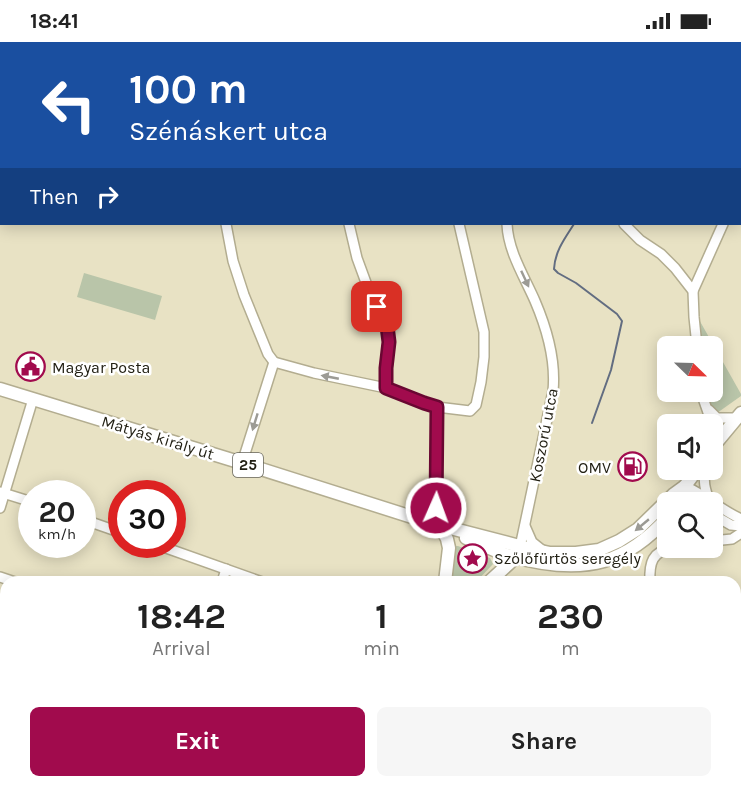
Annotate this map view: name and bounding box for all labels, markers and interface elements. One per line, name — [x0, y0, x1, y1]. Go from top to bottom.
text: 18:41 — [30, 8, 79, 34]
text: 100 m — [129, 64, 248, 114]
icon: left — [30, 66, 108, 144]
text: Szénáskert utca — [129, 115, 328, 147]
icon: right — [91, 180, 124, 213]
text: Then — [30, 184, 79, 210]
one-way arrow — [520, 270, 529, 287]
pin — [351, 281, 402, 332]
icon: arrive — [360, 290, 393, 323]
north arrow — [657, 336, 723, 402]
map controls — [657, 336, 723, 558]
public building icon: Magyar Posta — [15, 351, 47, 383]
place label: Magyar Posta — [52, 358, 150, 377]
one-way arrow — [320, 372, 339, 381]
street label: Koszorú utca — [525, 387, 562, 484]
street label: Mátyás király út — [99, 411, 216, 464]
one-way arrow — [250, 413, 259, 431]
button: sound — [657, 414, 723, 480]
fuel station icon: OMV — [616, 451, 648, 483]
road number: 25 — [233, 453, 263, 477]
place label: OMV — [578, 458, 611, 477]
position arrow — [404, 476, 468, 540]
speed limit sign: 30 — [108, 480, 186, 558]
button: search — [657, 492, 723, 558]
text: 20 — [38, 494, 76, 530]
one-way arrow — [635, 518, 650, 531]
text: km/h — [38, 525, 76, 543]
place icon: Szőlőfürtös seregély — [457, 542, 489, 574]
place label: Szőlőfürtös seregély — [494, 549, 642, 568]
text: 18:42 — [137, 595, 226, 637]
text: 1 — [375, 595, 388, 637]
text: 230 — [537, 595, 604, 637]
text: Arrival — [152, 637, 211, 660]
text: min — [363, 637, 400, 660]
text: m — [561, 637, 580, 660]
button: Exit — [30, 707, 365, 776]
button: Share — [377, 707, 711, 776]

